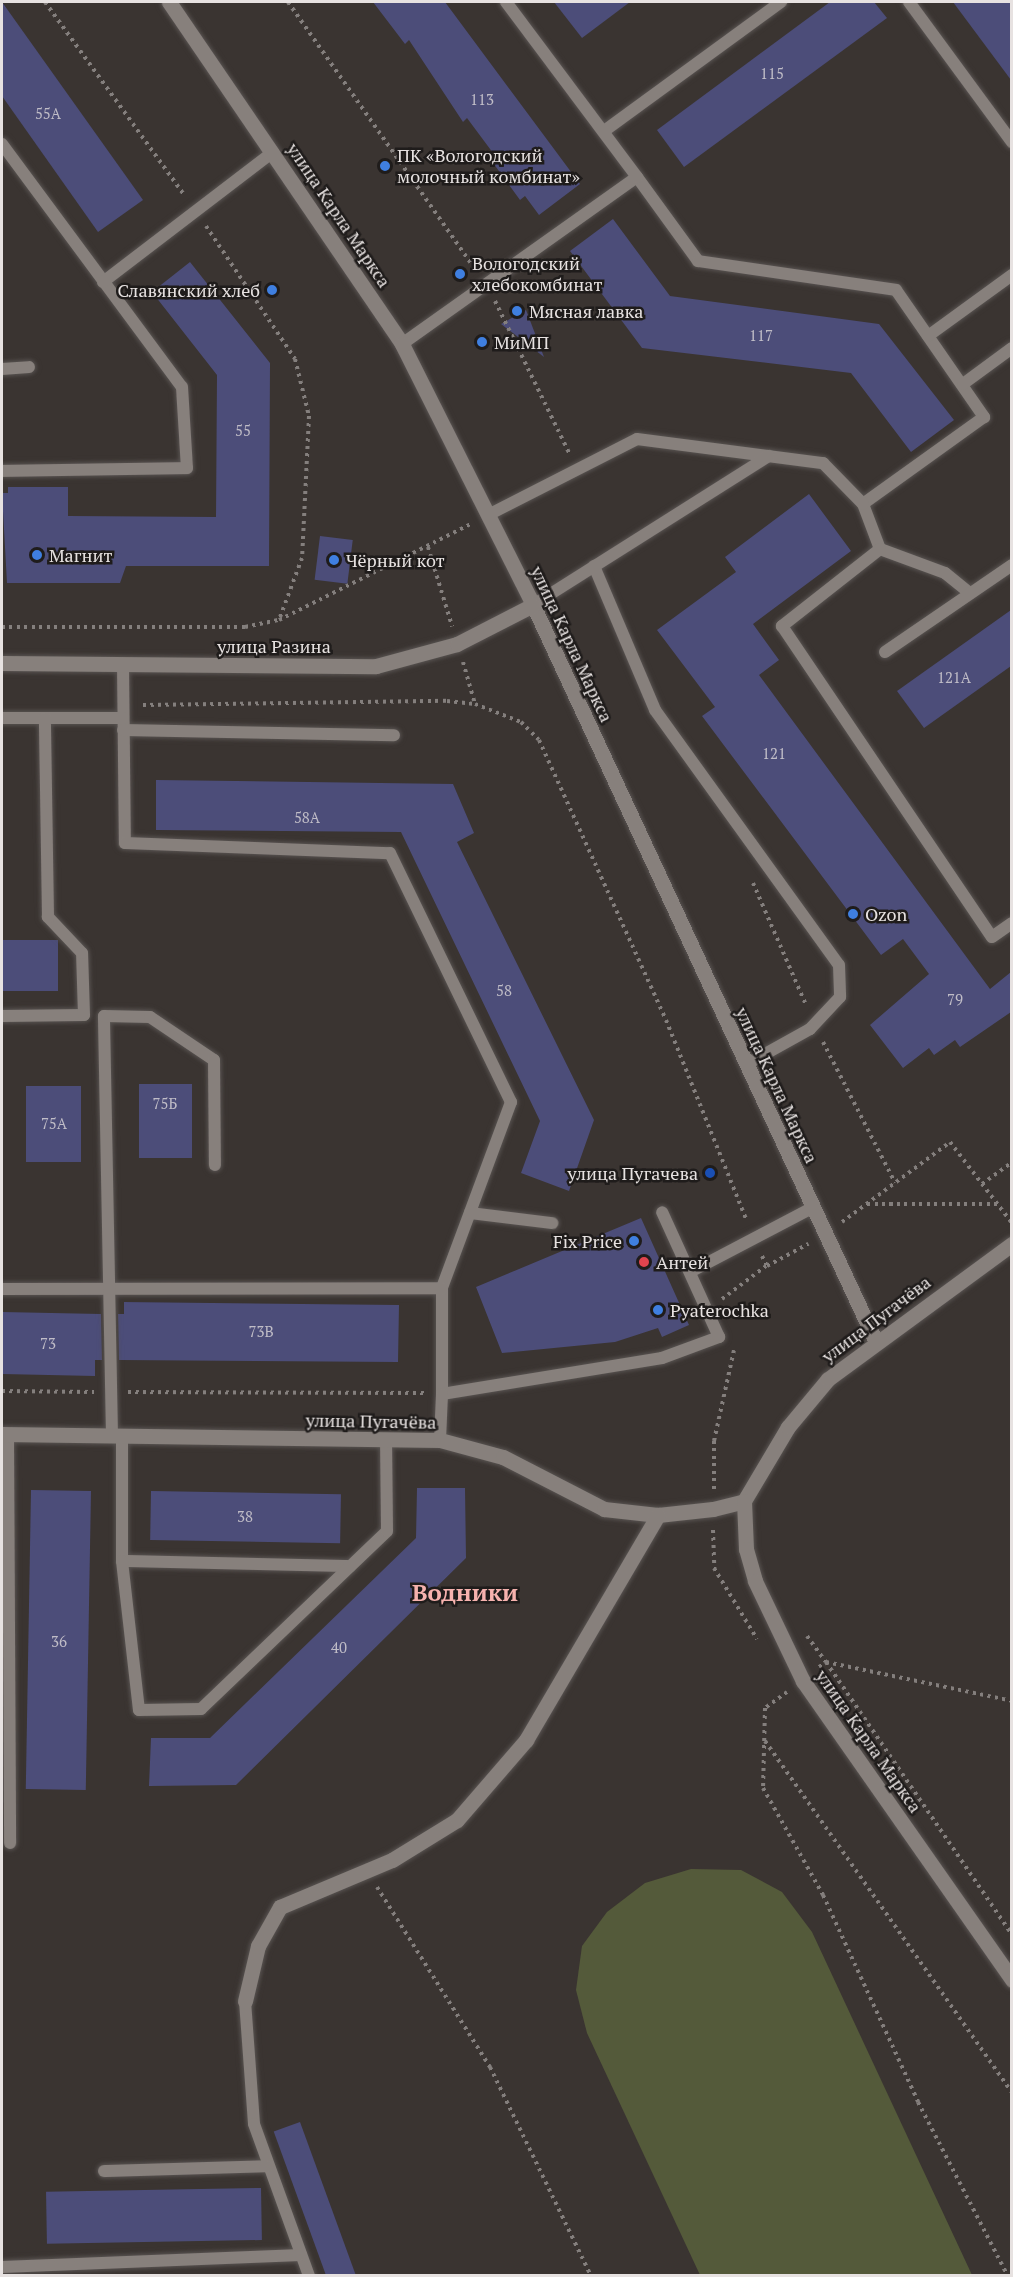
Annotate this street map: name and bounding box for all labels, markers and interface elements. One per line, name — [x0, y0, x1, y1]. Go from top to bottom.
house number: 115 — [760, 65, 784, 83]
house number: 113 — [470, 91, 494, 109]
house number: 55А — [35, 105, 61, 123]
street label: улица Карла Маркса — [283, 139, 395, 291]
place label: ПК «Вологодский молочный комбинат» — [397, 145, 580, 188]
marker: ПК «Вологодский молочный комбинат» — [378, 159, 392, 173]
place label: Вологодский хлебокомбинат — [472, 253, 602, 296]
marker: Вологодский хлебокомбинат — [453, 267, 467, 281]
place label: Славянский хлеб — [117, 279, 260, 301]
marker: Славянский хлеб — [265, 283, 279, 297]
place label: Мясная лавка — [529, 300, 644, 322]
marker: Мясная лавка — [510, 304, 524, 318]
house number: 117 — [749, 327, 773, 345]
place label: МиМП — [494, 331, 549, 353]
marker: МиМП — [475, 335, 489, 349]
house number: 55 — [235, 422, 251, 440]
place label: Магнит — [49, 544, 112, 566]
marker: Магнит — [30, 548, 44, 562]
place label: Чёрный кот — [346, 549, 445, 571]
marker: Чёрный кот — [327, 553, 341, 567]
street label: улица Карла Маркса — [526, 563, 618, 725]
street label: улица Разина — [217, 635, 331, 657]
house number: 121А — [937, 669, 971, 687]
house number: 121 — [762, 745, 786, 763]
house number: 58А — [294, 809, 320, 827]
place label: Ozon — [865, 903, 907, 925]
marker: Ozon — [846, 907, 860, 921]
house number: 58 — [496, 982, 512, 1000]
house number: 79 — [947, 991, 963, 1009]
street label: улица Карла Маркса — [731, 1004, 823, 1166]
house number: 75Б — [153, 1095, 177, 1113]
house number: 75А — [41, 1115, 67, 1133]
place label: улица Пугачева — [567, 1162, 698, 1184]
marker: улица Пугачева — [703, 1166, 717, 1180]
place label: Fix Price — [553, 1230, 622, 1252]
marker: Fix Price — [627, 1234, 641, 1248]
place label: Антей — [656, 1251, 708, 1273]
marker: Антей — [637, 1255, 651, 1269]
street label: улица Пугачёва — [817, 1271, 935, 1367]
place label: Pyaterochka — [670, 1299, 769, 1321]
marker: Pyaterochka — [651, 1303, 665, 1317]
house number: 73В — [248, 1323, 274, 1341]
house number: 73 — [40, 1335, 56, 1353]
street label: улица Пугачёва — [306, 1409, 436, 1433]
house number: 38 — [237, 1508, 253, 1526]
district label: Водники — [412, 1579, 518, 1607]
house number: 36 — [51, 1633, 67, 1651]
house number: 40 — [331, 1639, 347, 1657]
street label: улица Карла Маркса — [812, 1665, 926, 1817]

